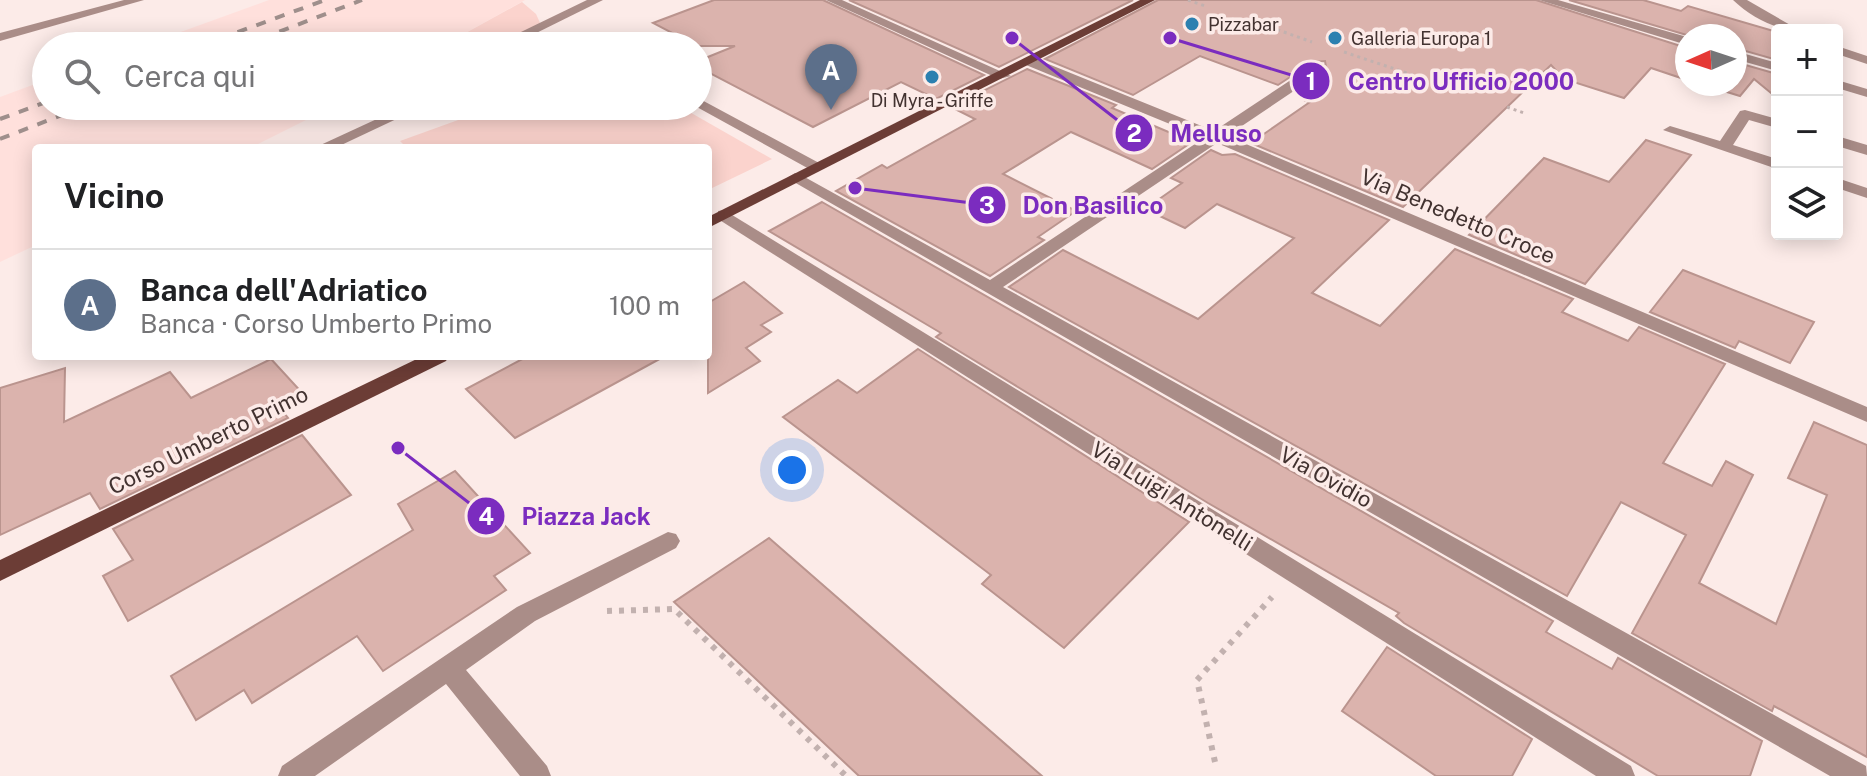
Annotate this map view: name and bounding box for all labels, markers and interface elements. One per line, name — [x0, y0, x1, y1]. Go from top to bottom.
place label: Pizzabar — [1208, 14, 1279, 35]
marker: Pizzabar — [1183, 15, 1201, 33]
north arrow — [1675, 24, 1747, 96]
map controls — [1771, 24, 1843, 240]
button: + — [1771, 24, 1843, 96]
place label: Galleria Europa 1 — [1351, 28, 1491, 49]
marker: Galleria Europa 1 — [1326, 29, 1344, 47]
search box — [32, 32, 712, 120]
pin: A — [805, 44, 857, 110]
icon: search — [60, 54, 104, 98]
callout: Centro Ufficio 2000 — [1291, 57, 1590, 105]
text: Cerca qui — [124, 58, 256, 94]
text: 1 — [1306, 67, 1316, 95]
text: Centro Ufficio 2000 — [1348, 67, 1574, 95]
marker: Di Myra - Griffe — [923, 68, 941, 86]
place label: Di Myra - Griffe — [871, 90, 993, 111]
button: − — [1771, 96, 1843, 168]
callout: Melluso — [1114, 109, 1277, 157]
text: 2 — [1126, 119, 1142, 147]
text: Melluso — [1170, 119, 1262, 147]
street label: Via Benedetto Croce — [1357, 163, 1559, 269]
button: layers — [1771, 168, 1843, 240]
text: Vicino — [64, 176, 164, 216]
callout: Don Basilico — [967, 181, 1180, 229]
text: 3 — [979, 191, 995, 219]
text: Don Basilico — [1023, 191, 1163, 219]
text: Banca dell'Adriatico — [140, 272, 428, 308]
text: A — [81, 290, 99, 321]
text: 100 m — [609, 290, 680, 321]
text: Banca · Corso Umberto Primo — [140, 308, 492, 339]
street label: Corso Umberto Primo — [104, 380, 312, 500]
street label: Via Luigi Antonelli — [1087, 436, 1257, 556]
street label: Via Ovidio — [1275, 441, 1377, 513]
your location — [772, 450, 812, 490]
callout: Piazza Jack — [466, 492, 667, 540]
text: 4 — [478, 502, 494, 530]
text: Piazza Jack — [521, 502, 651, 530]

